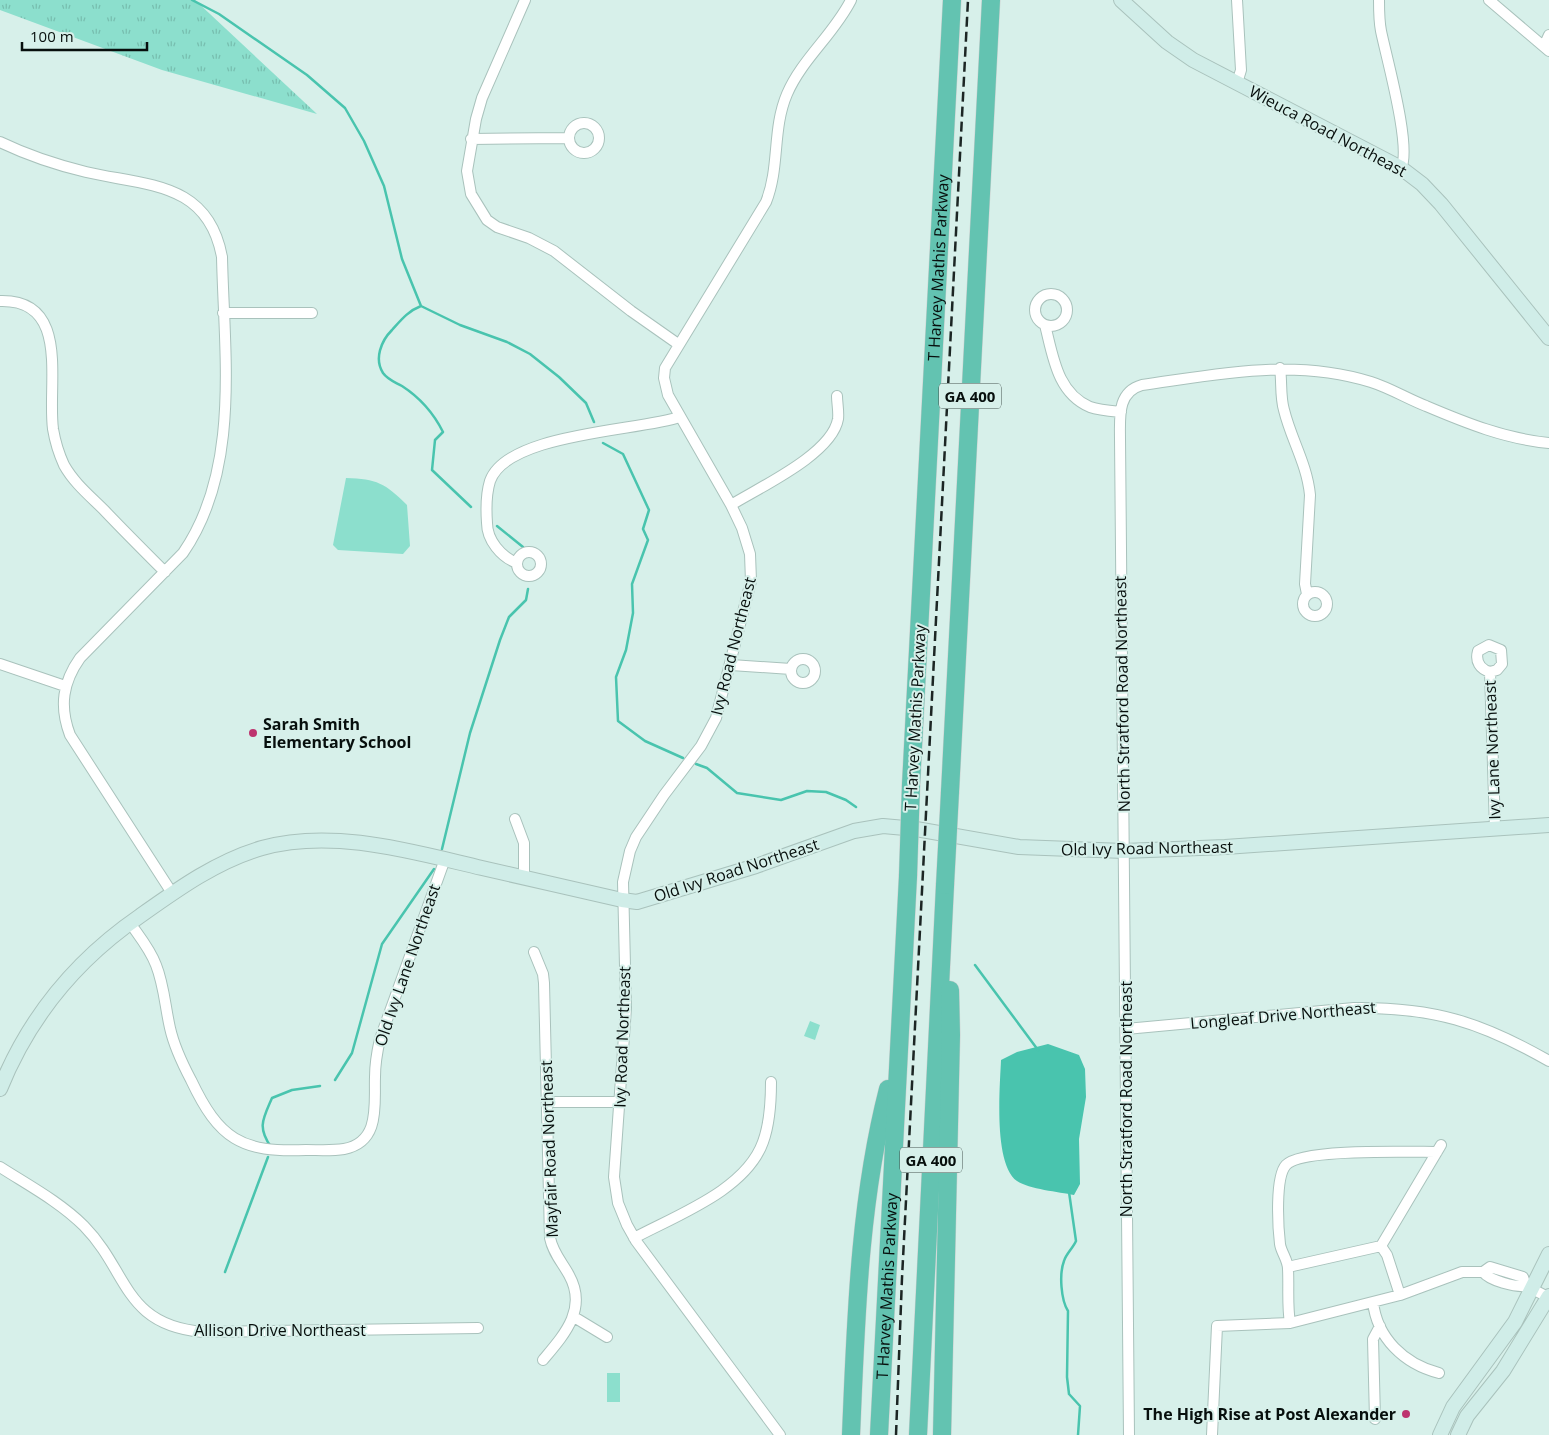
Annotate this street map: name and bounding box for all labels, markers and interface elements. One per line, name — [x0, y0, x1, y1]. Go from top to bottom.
scale bar — [22, 20, 148, 52]
text: 100 m — [30, 26, 74, 46]
street label: Wieuca Road Northeast — [1245, 80, 1411, 182]
street label: T Harvey Mathis Parkway — [922, 173, 954, 362]
road number: GA 400 — [939, 384, 1001, 408]
street label: Ivy Road Northeast — [705, 574, 761, 718]
street label: North Stratford Road Northeast — [1109, 575, 1135, 812]
street label: T Harvey Mathis Parkway — [899, 623, 931, 812]
street label: Ivy Lane Northeast — [1479, 679, 1505, 820]
place label: Sarah Smith Elementary School — [263, 713, 411, 753]
marker: Sarah Smith Elementary School — [247, 727, 259, 739]
street label: Old Ivy Road Northeast — [651, 833, 822, 907]
street label: Old Ivy Road Northeast — [1061, 835, 1234, 861]
street label: Old Ivy Lane Northeast — [369, 881, 445, 1049]
street label: Ivy Road Northeast — [609, 965, 635, 1108]
street label: North Stratford Road Northeast — [1115, 981, 1137, 1217]
street label: Longleaf Drive Northeast — [1189, 996, 1377, 1034]
street label: Mayfair Road Northeast — [535, 1060, 563, 1238]
road number: GA 400 — [900, 1148, 962, 1172]
street label: T Harvey Mathis Parkway — [871, 1191, 903, 1380]
street label: Allison Drive Northeast — [194, 1319, 366, 1341]
place label: The High Rise at Post Alexander — [1143, 1403, 1396, 1425]
marker: The High Rise at Post Alexander — [1400, 1408, 1412, 1420]

